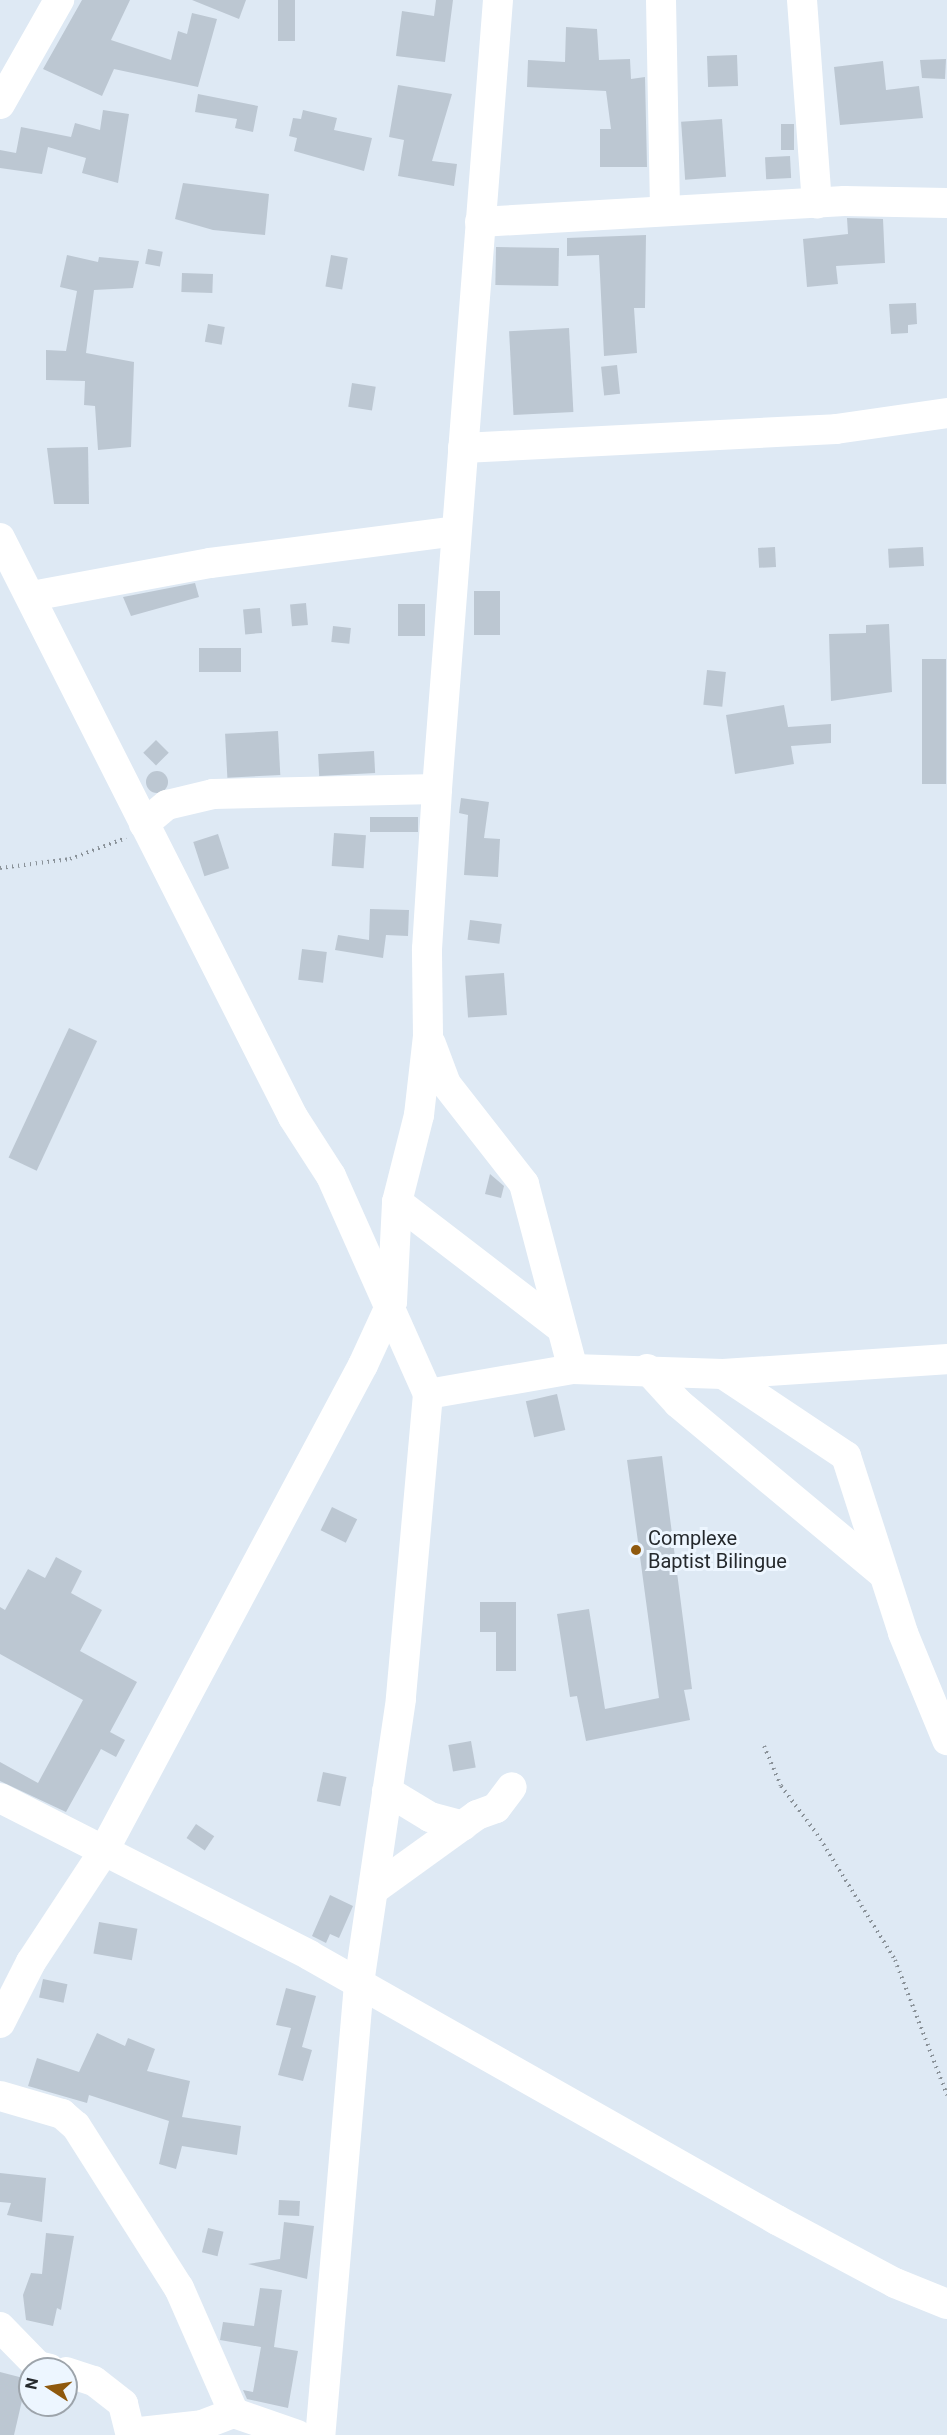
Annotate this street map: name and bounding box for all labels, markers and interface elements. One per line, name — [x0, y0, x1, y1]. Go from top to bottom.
place label: Complexe Baptist Bilingue — [648, 1526, 787, 1573]
marker: Complexe Baptist Bilingue — [629, 1543, 643, 1557]
north arrow — [18, 2357, 78, 2417]
text: N — [21, 2376, 42, 2391]

